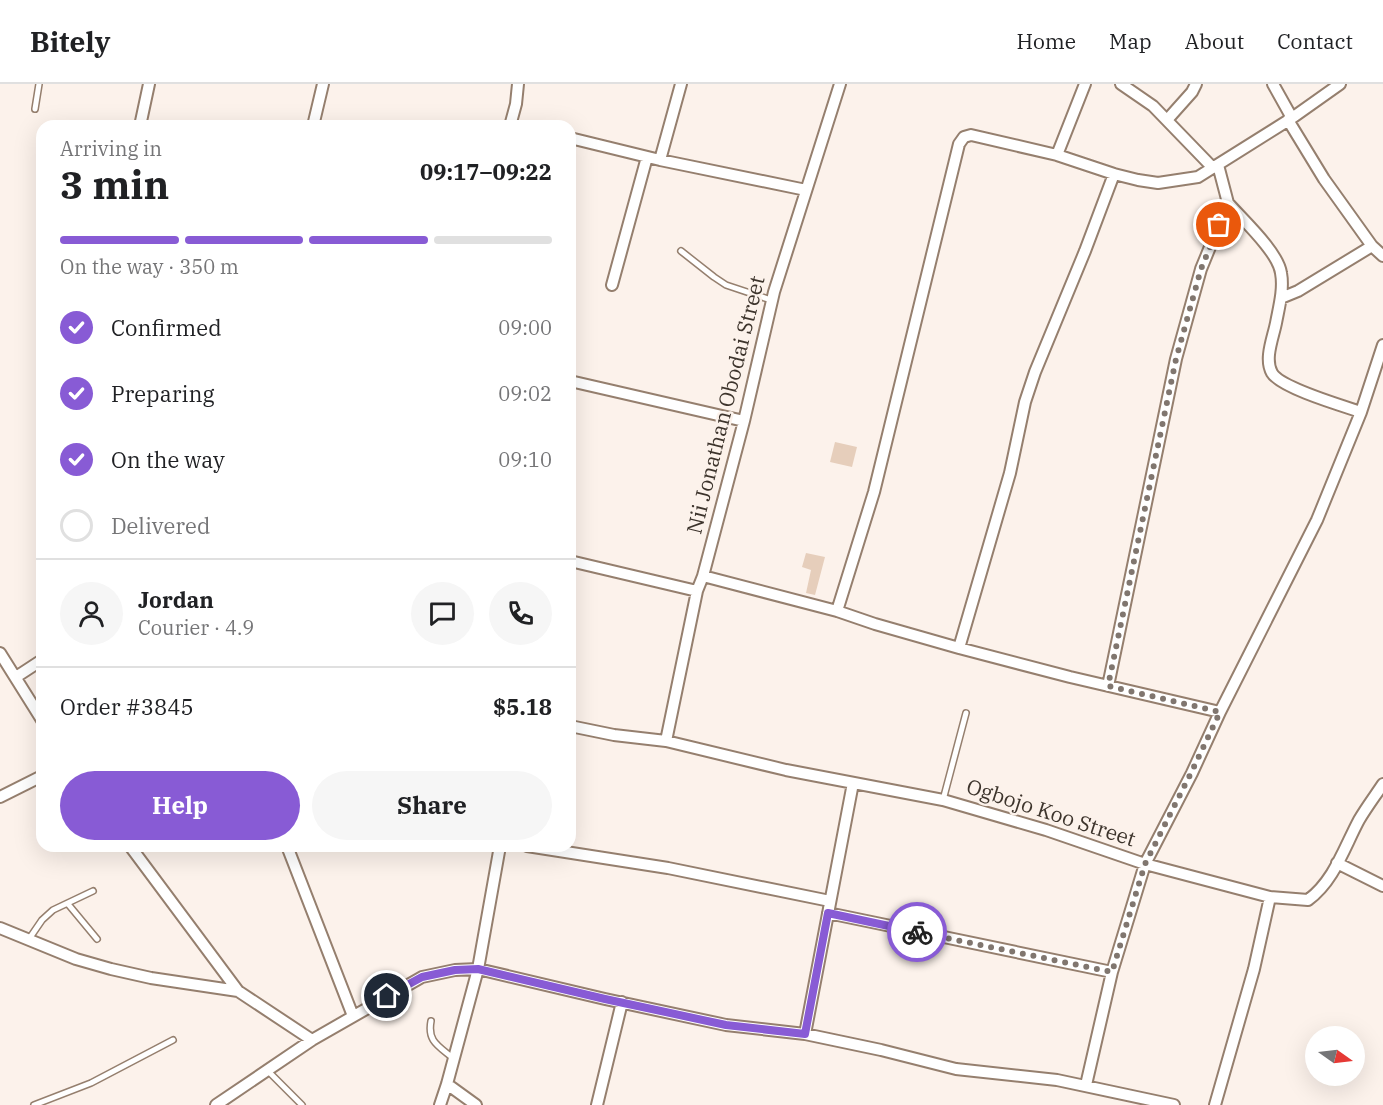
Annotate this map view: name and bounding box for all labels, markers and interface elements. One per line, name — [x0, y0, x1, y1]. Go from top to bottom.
text: Bitely — [30, 23, 111, 60]
text: Home — [1016, 27, 1076, 55]
text: Map — [1109, 27, 1152, 55]
text: About — [1185, 27, 1244, 55]
text: Contact — [1277, 27, 1353, 55]
text: Arriving in — [60, 135, 162, 162]
text: 09:17–09:22 — [420, 157, 552, 186]
text: 3 min — [60, 159, 169, 210]
pin — [1193, 199, 1244, 250]
icon: bag — [1202, 208, 1235, 241]
text: On the way · 350 m — [60, 253, 239, 280]
street label: Nii Jonathan Obodai Street — [679, 273, 771, 537]
icon: check — [60, 311, 93, 344]
text: Confirmed — [111, 313, 222, 342]
text: 09:00 — [498, 314, 552, 341]
icon: check — [60, 377, 93, 410]
text: Preparing — [111, 379, 215, 408]
text: 09:02 — [498, 380, 552, 407]
icon: check — [60, 443, 93, 476]
text: On the way — [111, 445, 225, 474]
text: 09:10 — [498, 446, 552, 473]
text: Delivered — [111, 511, 210, 540]
button: person — [60, 582, 123, 645]
button: chat — [411, 582, 474, 645]
button: phone — [489, 582, 552, 645]
text: Jordan — [138, 585, 214, 614]
text: Courier · 4.9 — [138, 614, 254, 641]
text: Order #3845 — [60, 692, 194, 721]
text: $5.18 — [493, 692, 552, 721]
button: Help — [60, 771, 300, 840]
button: Share — [312, 771, 552, 840]
street label: Ogbojo Koo Street — [963, 772, 1139, 853]
courier — [887, 902, 947, 962]
icon: bike — [901, 916, 934, 949]
pin — [361, 970, 412, 1021]
icon: home — [370, 979, 403, 1012]
north arrow — [1305, 1026, 1365, 1086]
map controls — [1305, 1026, 1365, 1086]

